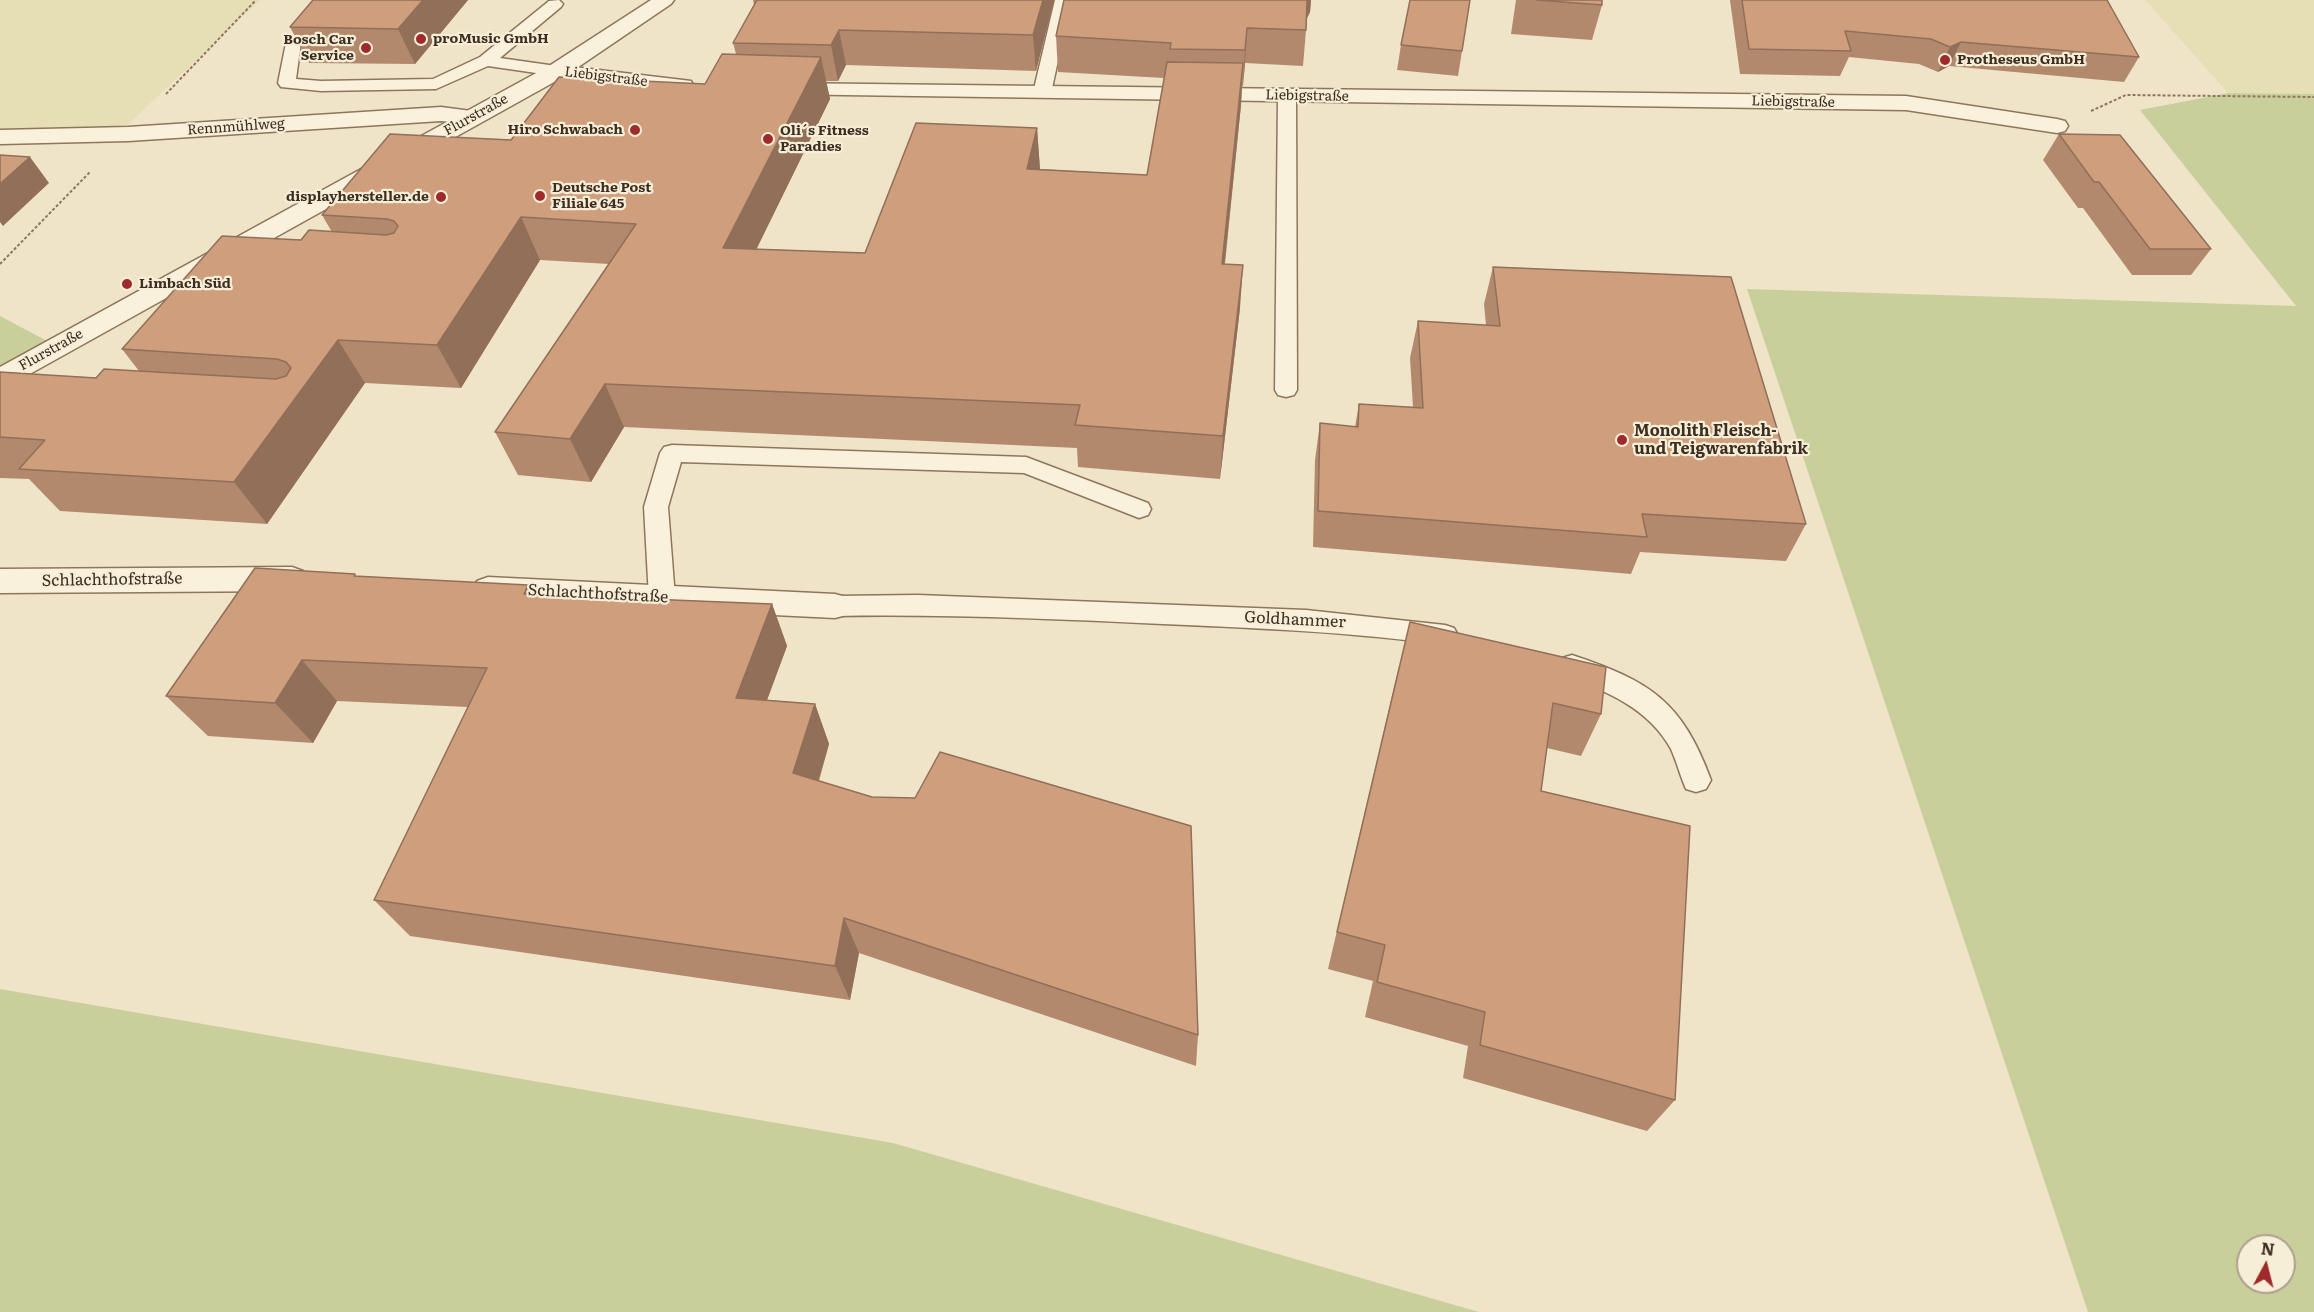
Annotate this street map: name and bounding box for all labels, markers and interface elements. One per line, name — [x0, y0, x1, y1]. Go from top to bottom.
place label: proMusic GmbH — [433, 31, 549, 47]
place label: Bosch Car Service — [283, 32, 354, 64]
marker: proMusic GmbH — [414, 32, 428, 46]
marker: Bosch Car Service — [359, 41, 373, 55]
place label: Protheseus GmbH — [1957, 52, 2085, 68]
marker: Protheseus GmbH — [1938, 53, 1952, 67]
street label: Liebigstraße — [563, 64, 649, 90]
street label: Liebigstraße — [1265, 87, 1349, 105]
street label: Flurstraße — [441, 90, 511, 140]
street label: Liebigstraße — [1751, 93, 1835, 111]
street label: Rennmühlweg — [187, 115, 285, 139]
place label: Hiro Schwabach — [507, 122, 623, 138]
marker: Hiro Schwabach — [628, 123, 642, 137]
place label: Oli´s Fitness Paradies — [780, 123, 869, 156]
marker: Oli´s Fitness Paradies — [761, 132, 775, 146]
place label: Deutsche Post Filiale 645 — [552, 180, 651, 212]
place label: displayhersteller.de — [286, 189, 429, 205]
marker: Deutsche Post Filiale 645 — [533, 189, 547, 203]
marker: displayhersteller.de — [434, 190, 448, 204]
place label: Limbach Süd — [139, 276, 231, 292]
marker: Limbach Süd — [120, 277, 134, 291]
street label: Flurstraße — [16, 325, 86, 375]
place label: Monolith Fleisch- und Teigwarenfabrik — [1634, 421, 1808, 459]
marker: Monolith Fleisch- und Teigwarenfabrik — [1615, 433, 1629, 447]
street label: Schlachthofstraße — [41, 569, 183, 591]
street label: Schlachthofstraße — [527, 581, 669, 607]
street label: Goldhammer — [1244, 608, 1346, 632]
north arrow — [2236, 1234, 2296, 1294]
text: N — [2260, 1235, 2276, 1261]

